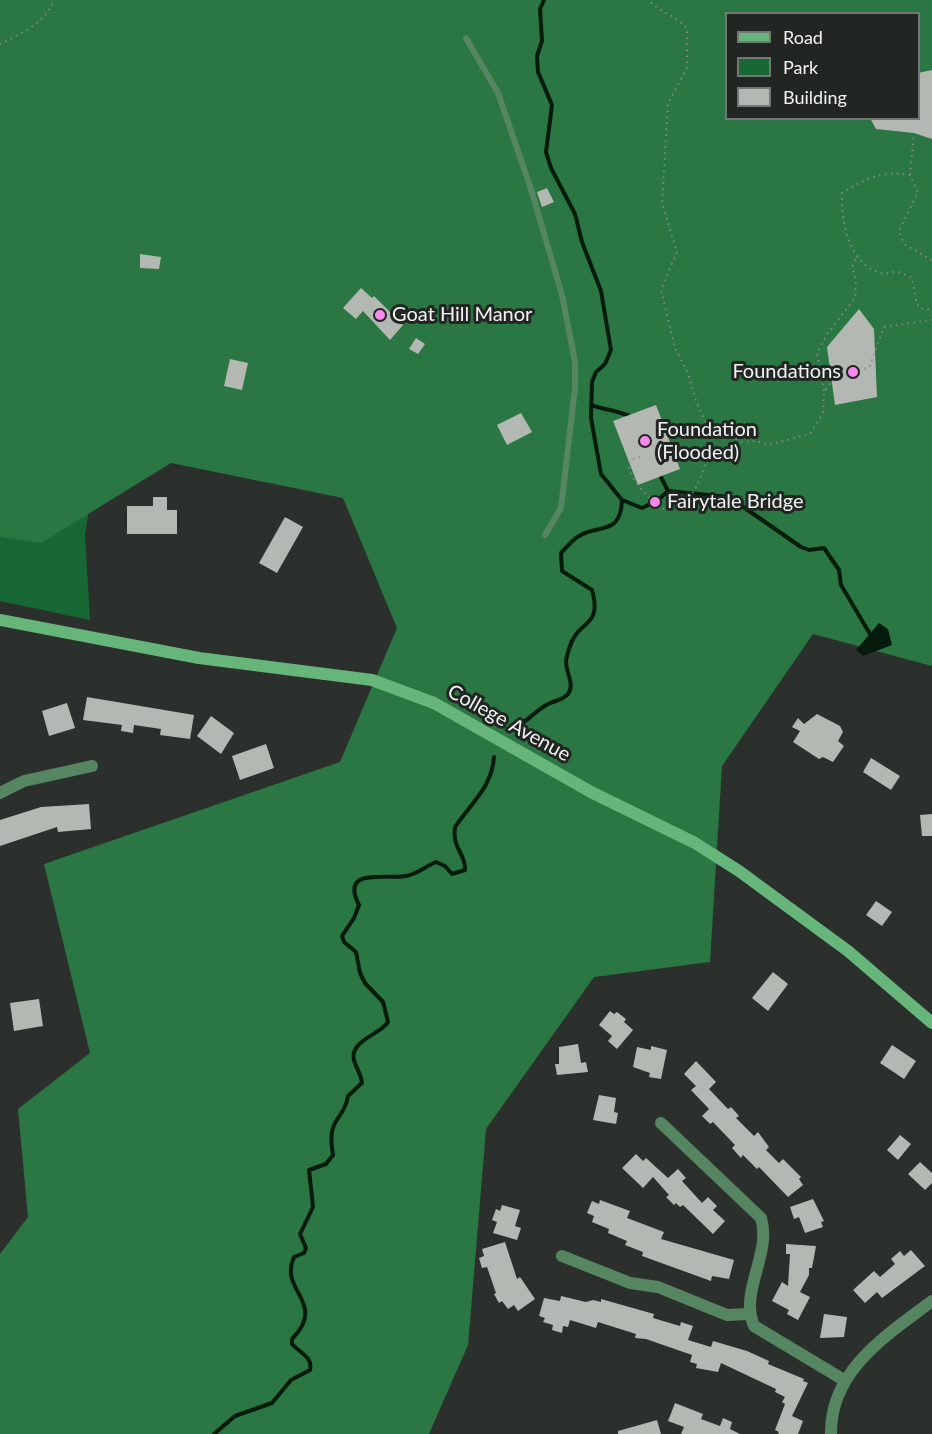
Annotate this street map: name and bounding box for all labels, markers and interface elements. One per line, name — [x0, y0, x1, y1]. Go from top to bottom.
legend — [725, 12, 920, 120]
text: Road — [783, 26, 823, 48]
text: Park — [783, 56, 818, 78]
text: Building — [783, 86, 847, 108]
place label: Goat Hill Manor — [392, 303, 532, 327]
marker: Goat Hill Manor — [373, 308, 387, 322]
place label: Foundations — [732, 360, 841, 384]
marker: Foundations — [846, 365, 860, 379]
place label: Foundation (Flooded) — [657, 418, 757, 465]
marker: Foundation (Flooded) — [638, 434, 652, 448]
place label: Fairytale Bridge — [667, 490, 804, 514]
marker: Fairytale Bridge — [648, 495, 662, 509]
street label: College Avenue — [443, 679, 575, 767]

